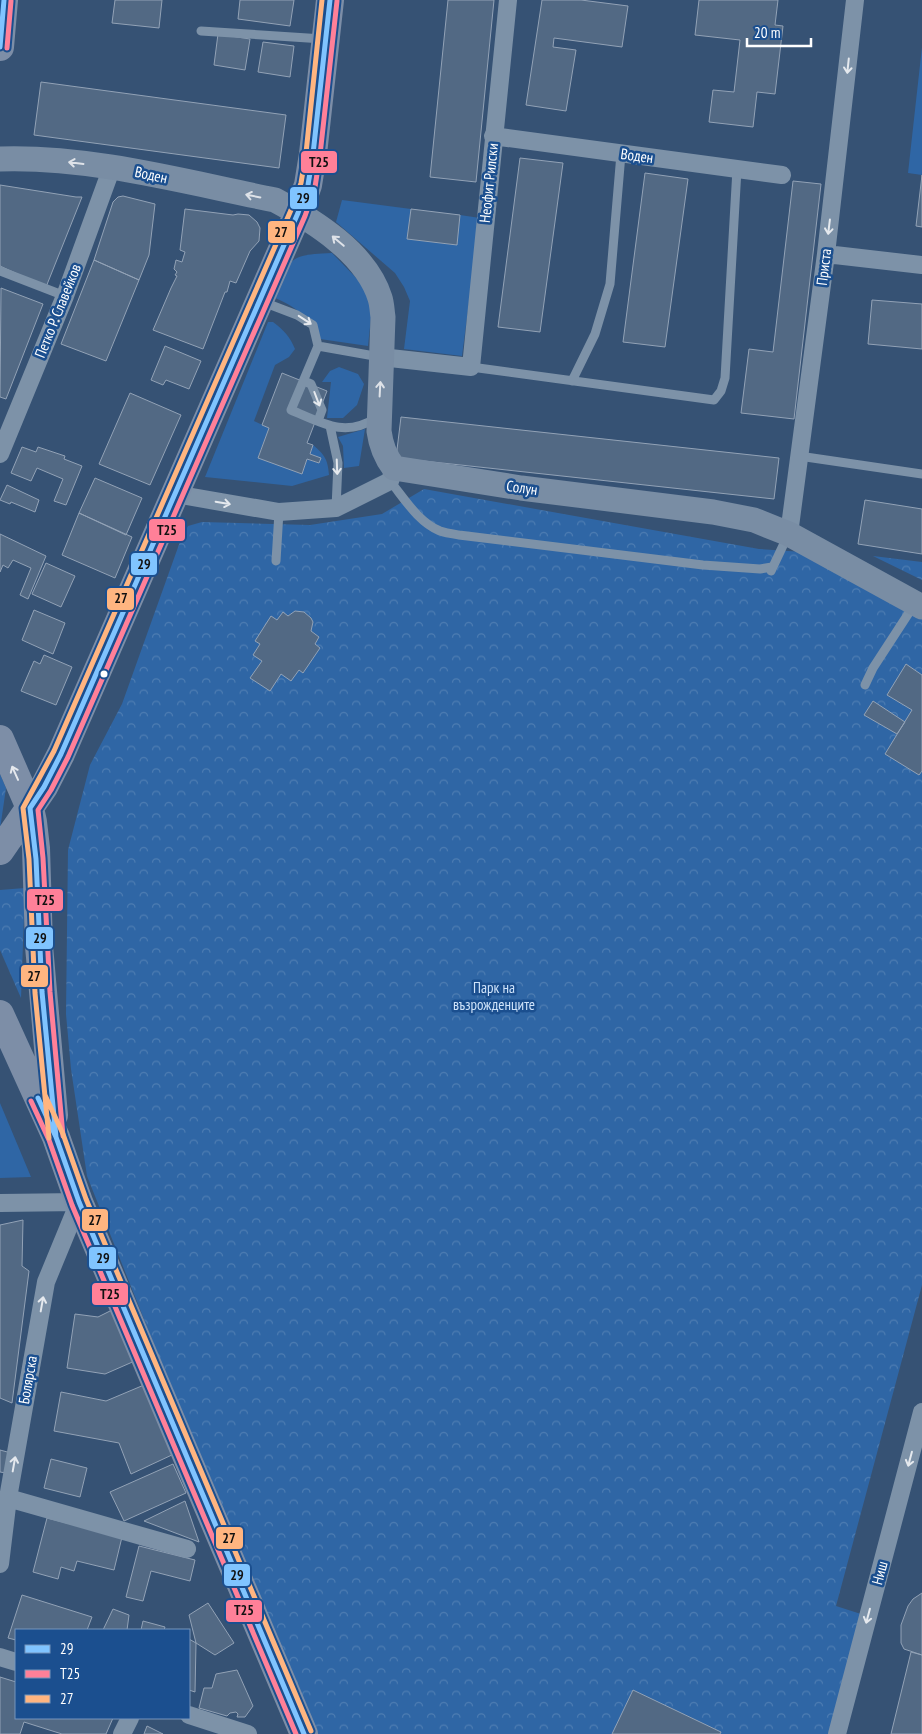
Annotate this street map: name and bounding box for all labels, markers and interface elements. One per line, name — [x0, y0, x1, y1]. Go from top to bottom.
scale bar — [747, 15, 811, 47]
text: 20 m — [754, 23, 780, 42]
one-way arrow — [843, 58, 853, 74]
street label: Неофит Рилски — [475, 142, 502, 224]
street label: Воден — [619, 144, 655, 167]
line badge: Т25 — [300, 150, 338, 174]
text: Т25 — [309, 153, 329, 171]
one-way arrow — [69, 158, 85, 168]
street label: Воден — [133, 162, 169, 187]
line badge: 29 — [289, 186, 318, 210]
text: 29 — [296, 189, 310, 207]
one-way arrow — [246, 191, 262, 200]
one-way arrow — [824, 219, 834, 235]
line badge: 27 — [267, 220, 296, 244]
text: 27 — [274, 223, 288, 241]
one-way arrow — [331, 236, 344, 247]
street label: Приста — [812, 247, 835, 286]
street label: Петко Р. Славейков — [30, 261, 85, 361]
one-way arrow — [297, 315, 311, 325]
one-way arrow — [375, 381, 385, 397]
one-way arrow — [313, 391, 322, 406]
one-way arrow — [333, 458, 342, 474]
street label: Солун — [505, 476, 539, 499]
one-way arrow — [215, 498, 231, 508]
line badge: Т25 — [148, 518, 186, 542]
text: Т25 — [157, 521, 177, 539]
line badge: 29 — [130, 552, 158, 576]
text: 29 — [137, 555, 151, 573]
line badge: 27 — [106, 587, 135, 611]
text: 27 — [114, 589, 128, 607]
unlabelled marker — [99, 669, 109, 679]
one-way arrow — [10, 766, 20, 781]
line badge: Т25 — [26, 888, 64, 912]
text: Т25 — [35, 891, 55, 909]
line badge: 29 — [25, 926, 54, 950]
text: 29 — [33, 929, 47, 947]
line badge: 27 — [20, 964, 49, 988]
text: 27 — [27, 967, 41, 985]
park label: Парк на възрожденците — [453, 978, 535, 1014]
line badge: 27 — [81, 1208, 109, 1232]
text: 27 — [88, 1211, 102, 1229]
line badge: 29 — [88, 1246, 117, 1270]
text: 29 — [96, 1249, 110, 1267]
line badge: Т25 — [91, 1282, 129, 1306]
text: Т25 — [100, 1285, 120, 1303]
one-way arrow — [37, 1296, 47, 1312]
street label: Болярска — [14, 1354, 41, 1406]
one-way arrow — [904, 1451, 914, 1467]
one-way arrow — [9, 1456, 19, 1472]
line badge: 27 — [215, 1526, 244, 1550]
text: 27 — [222, 1529, 236, 1547]
street label: Ниш — [867, 1559, 892, 1587]
line badge: 29 — [223, 1563, 251, 1587]
text: 29 — [230, 1566, 244, 1584]
line badge: Т25 — [225, 1599, 263, 1623]
text: Т25 — [234, 1601, 254, 1619]
one-way arrow — [863, 1608, 872, 1624]
legend — [15, 1629, 190, 1719]
text: 29 — [60, 1639, 74, 1658]
text: Т25 — [60, 1664, 80, 1683]
text: 27 — [60, 1689, 74, 1708]

